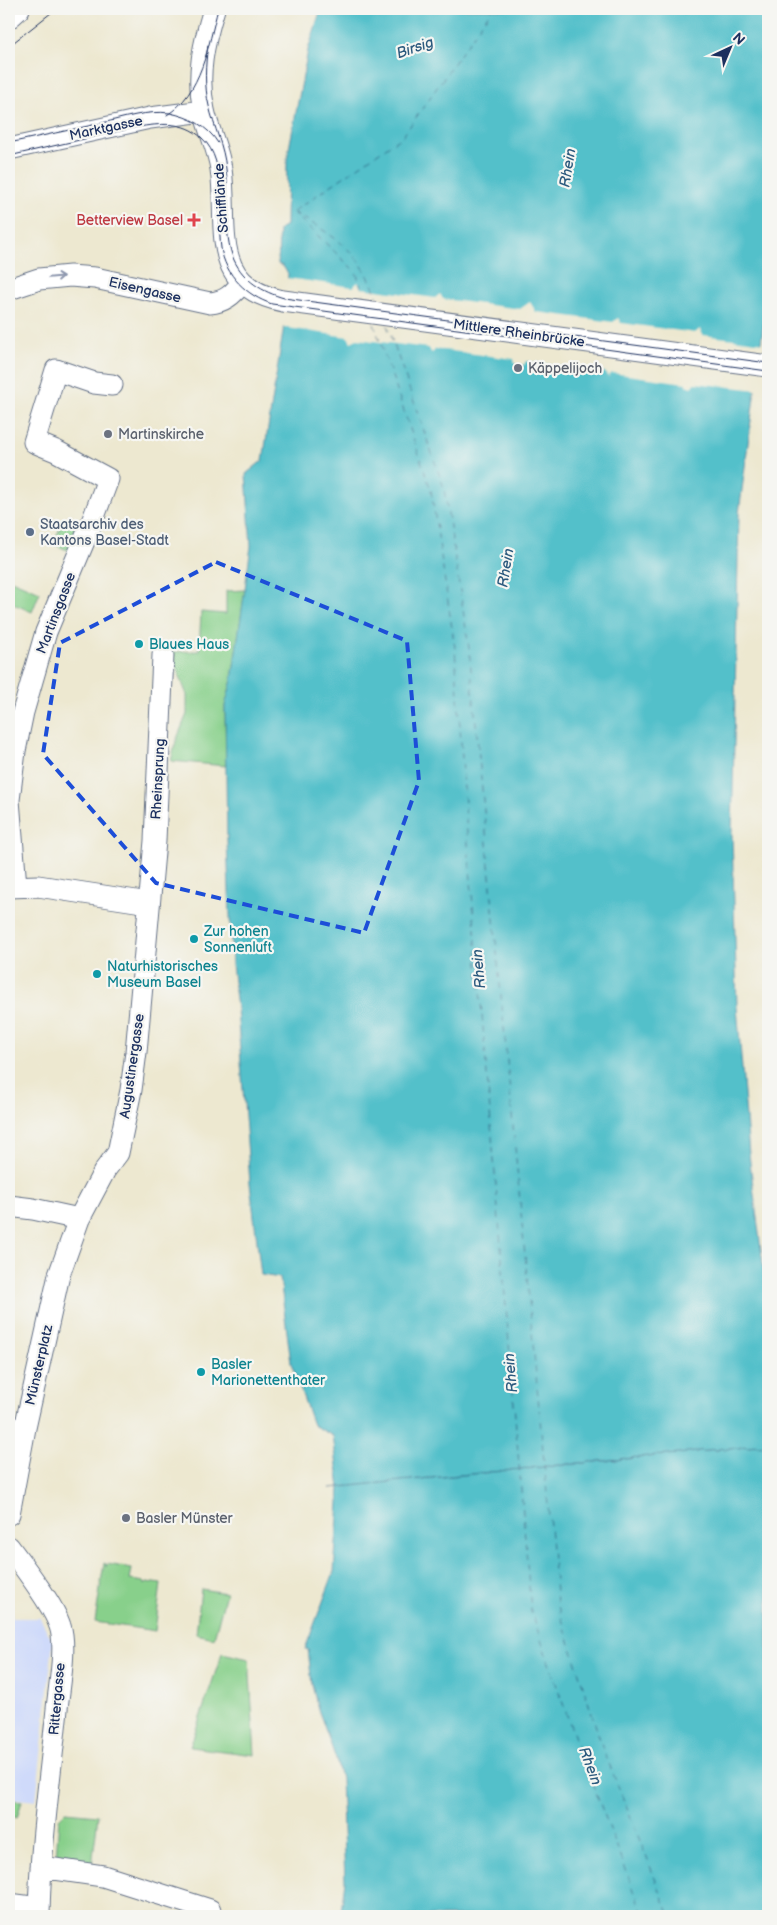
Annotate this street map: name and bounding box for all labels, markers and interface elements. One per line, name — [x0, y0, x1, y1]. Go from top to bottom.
north arrow — [704, 22, 754, 72]
text: N — [729, 29, 748, 49]
water label: Birsig — [394, 33, 437, 63]
street label: Marktgasse — [68, 112, 144, 144]
water label: Rhein — [556, 147, 580, 189]
street label: Schifflände — [210, 163, 232, 233]
place label: Betterview Basel — [76, 212, 183, 229]
marker: Betterview Basel — [187, 213, 201, 227]
one-way arrow — [48, 273, 64, 282]
street label: Eisengasse — [107, 273, 183, 307]
street label: Mittlere Rheinbrücke — [452, 315, 586, 351]
place label: Käppelijoch — [528, 360, 602, 377]
marker: Käppelijoch — [512, 362, 524, 374]
place label: Martinskirche — [118, 426, 204, 443]
marker: Martinskirche — [102, 428, 114, 440]
place label: Staatsarchiv des Kantons Basel-Stadt — [40, 516, 169, 549]
marker: Staatsarchiv des Kantons Basel-Stadt — [24, 526, 36, 538]
water label: Rhein — [494, 547, 518, 589]
street label: Martinsgasse — [33, 570, 79, 656]
place label: Blaues Haus — [149, 636, 229, 653]
marker: Blaues Haus — [133, 638, 145, 650]
street label: Rheinsprung — [147, 738, 169, 820]
place label: Zur hohen Sonnenluft — [203, 923, 273, 956]
marker: Zur hohen Sonnenluft — [188, 933, 200, 945]
water label: Rhein — [468, 949, 490, 989]
place label: Naturhistorisches Museum Basel — [107, 958, 218, 991]
marker: Naturhistorisches Museum Basel — [91, 968, 103, 980]
street label: Augustinergasse — [116, 1012, 148, 1120]
street label: Münsterplatz — [21, 1323, 57, 1407]
water label: Rhein — [500, 1353, 522, 1393]
place label: Basler Marionettenthater — [211, 1356, 326, 1389]
marker: Basler Marionettenthater — [195, 1366, 207, 1378]
place label: Basler Münster — [136, 1510, 234, 1527]
marker: Basler Münster — [120, 1512, 132, 1524]
street label: Rittergasse — [45, 1662, 69, 1736]
water label: Rhein — [574, 1744, 606, 1788]

